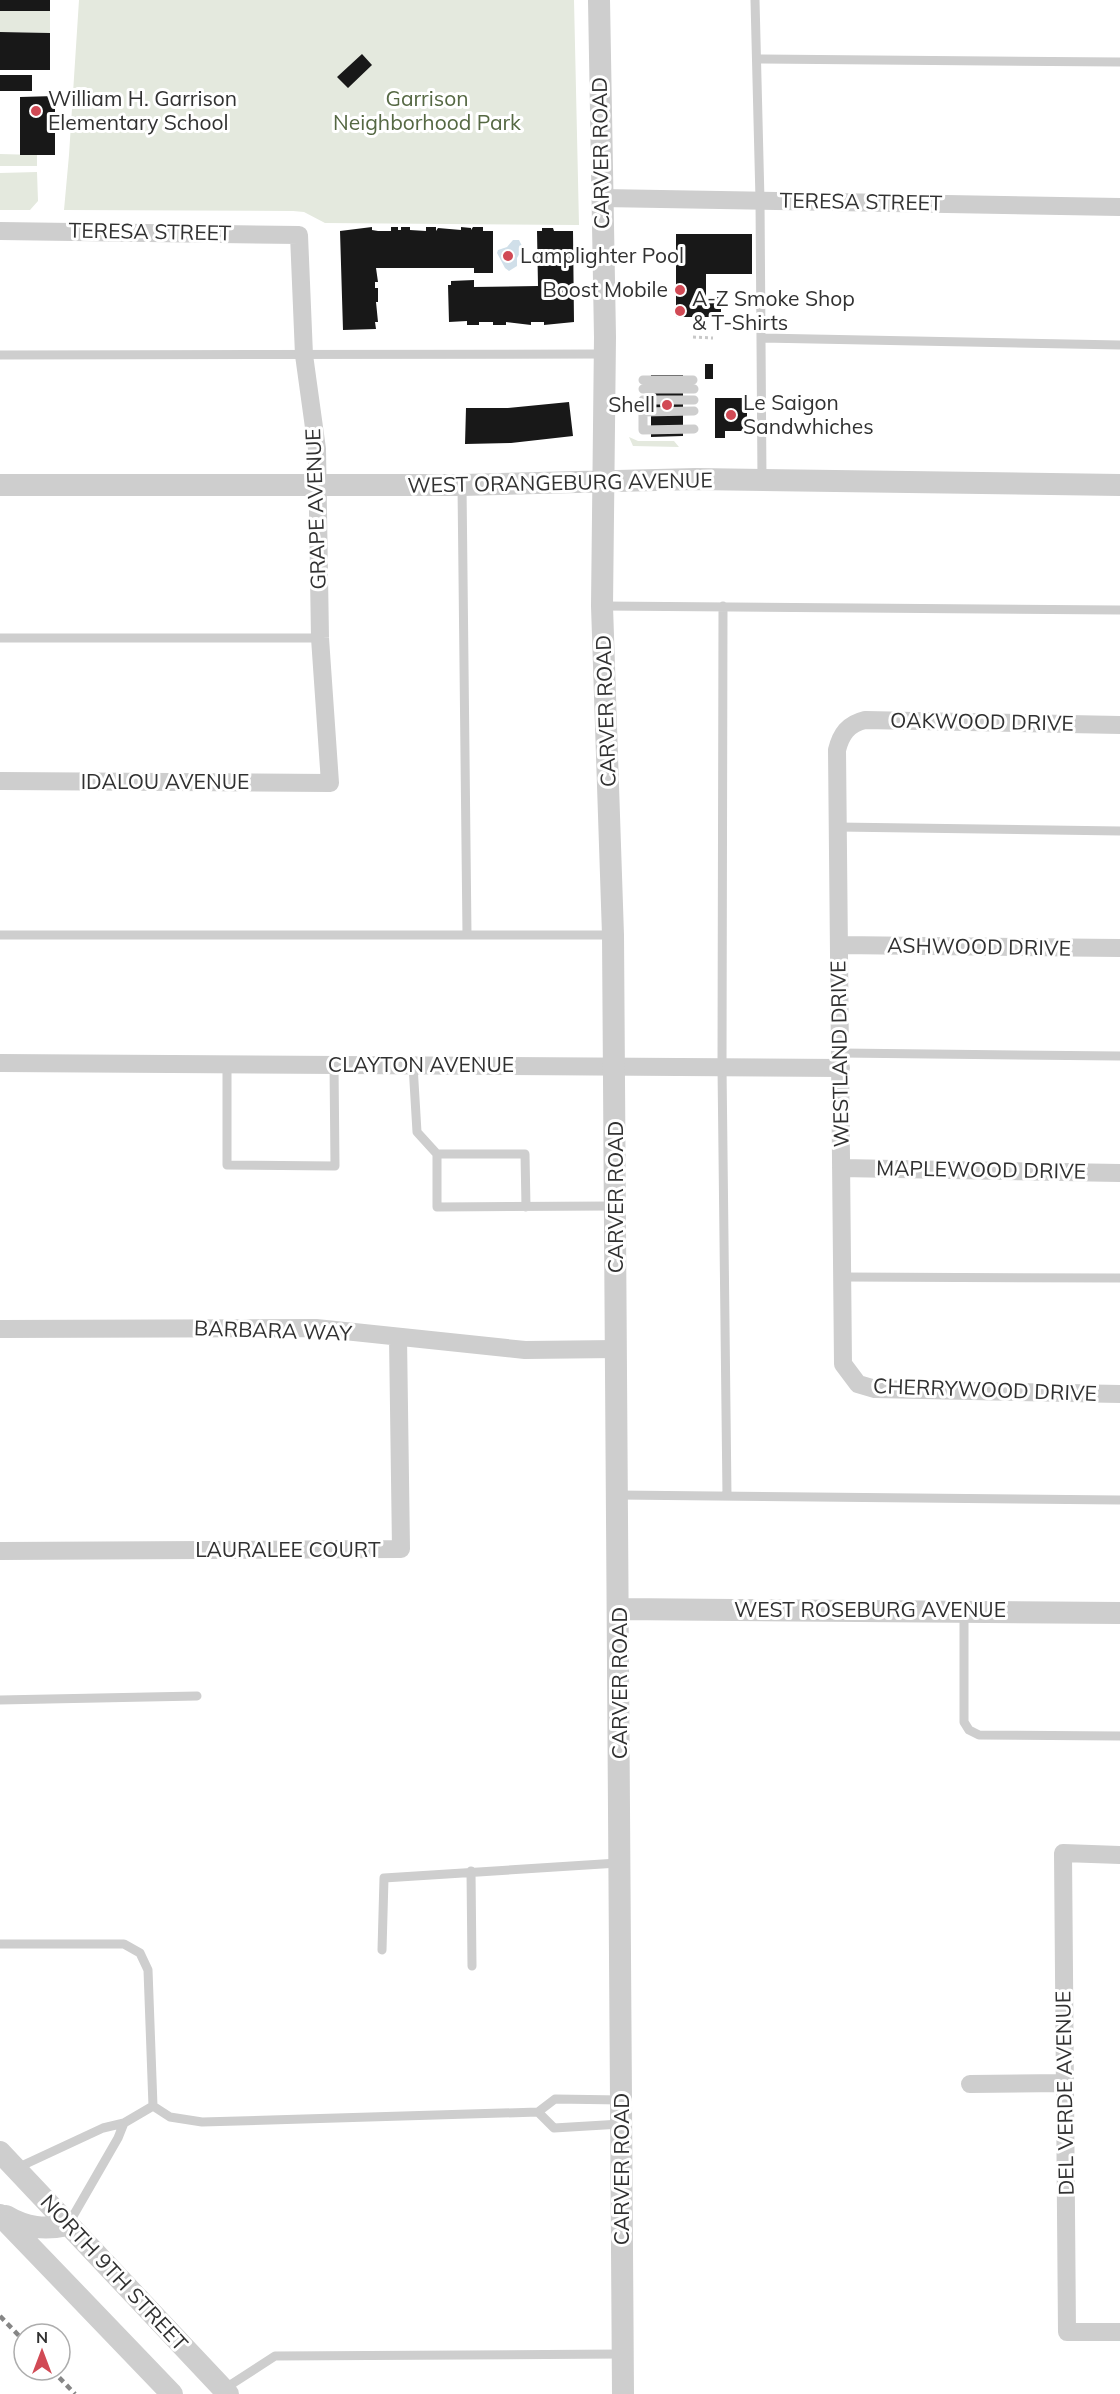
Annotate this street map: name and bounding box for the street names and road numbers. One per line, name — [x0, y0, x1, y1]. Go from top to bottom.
street label: CARVER ROAD — [586, 77, 614, 229]
street label: TERESA STREET — [779, 187, 943, 215]
street label: TERESA STREET — [68, 217, 232, 245]
street label: GRAPE AVENUE — [299, 428, 331, 590]
street label: WEST ORANGEBURG AVENUE — [407, 466, 713, 498]
street label: CARVER ROAD — [589, 635, 621, 788]
street label: OAKWOOD DRIVE — [890, 706, 1074, 736]
street label: IDALOU AVENUE — [81, 768, 249, 794]
street label: ASHWOOD DRIVE — [887, 931, 1071, 961]
street label: WESTLAND DRIVE — [824, 960, 854, 1148]
street label: CLAYTON AVENUE — [328, 1051, 514, 1077]
street label: CARVER ROAD — [602, 1121, 628, 1273]
street label: MAPLEWOOD DRIVE — [876, 1154, 1086, 1184]
street label: BARBARA WAY — [194, 1314, 353, 1346]
street label: CHERRYWOOD DRIVE — [873, 1372, 1097, 1406]
street label: LAURALEE COURT — [195, 1536, 381, 1562]
street label: WEST ROSEBURG AVENUE — [734, 1596, 1006, 1622]
street label: CARVER ROAD — [606, 1607, 632, 1759]
street label: DEL VERDE AVENUE — [1049, 1990, 1079, 2196]
street label: CARVER ROAD — [608, 2093, 634, 2245]
street label: NORTH 9TH STREET — [35, 2190, 193, 2356]

